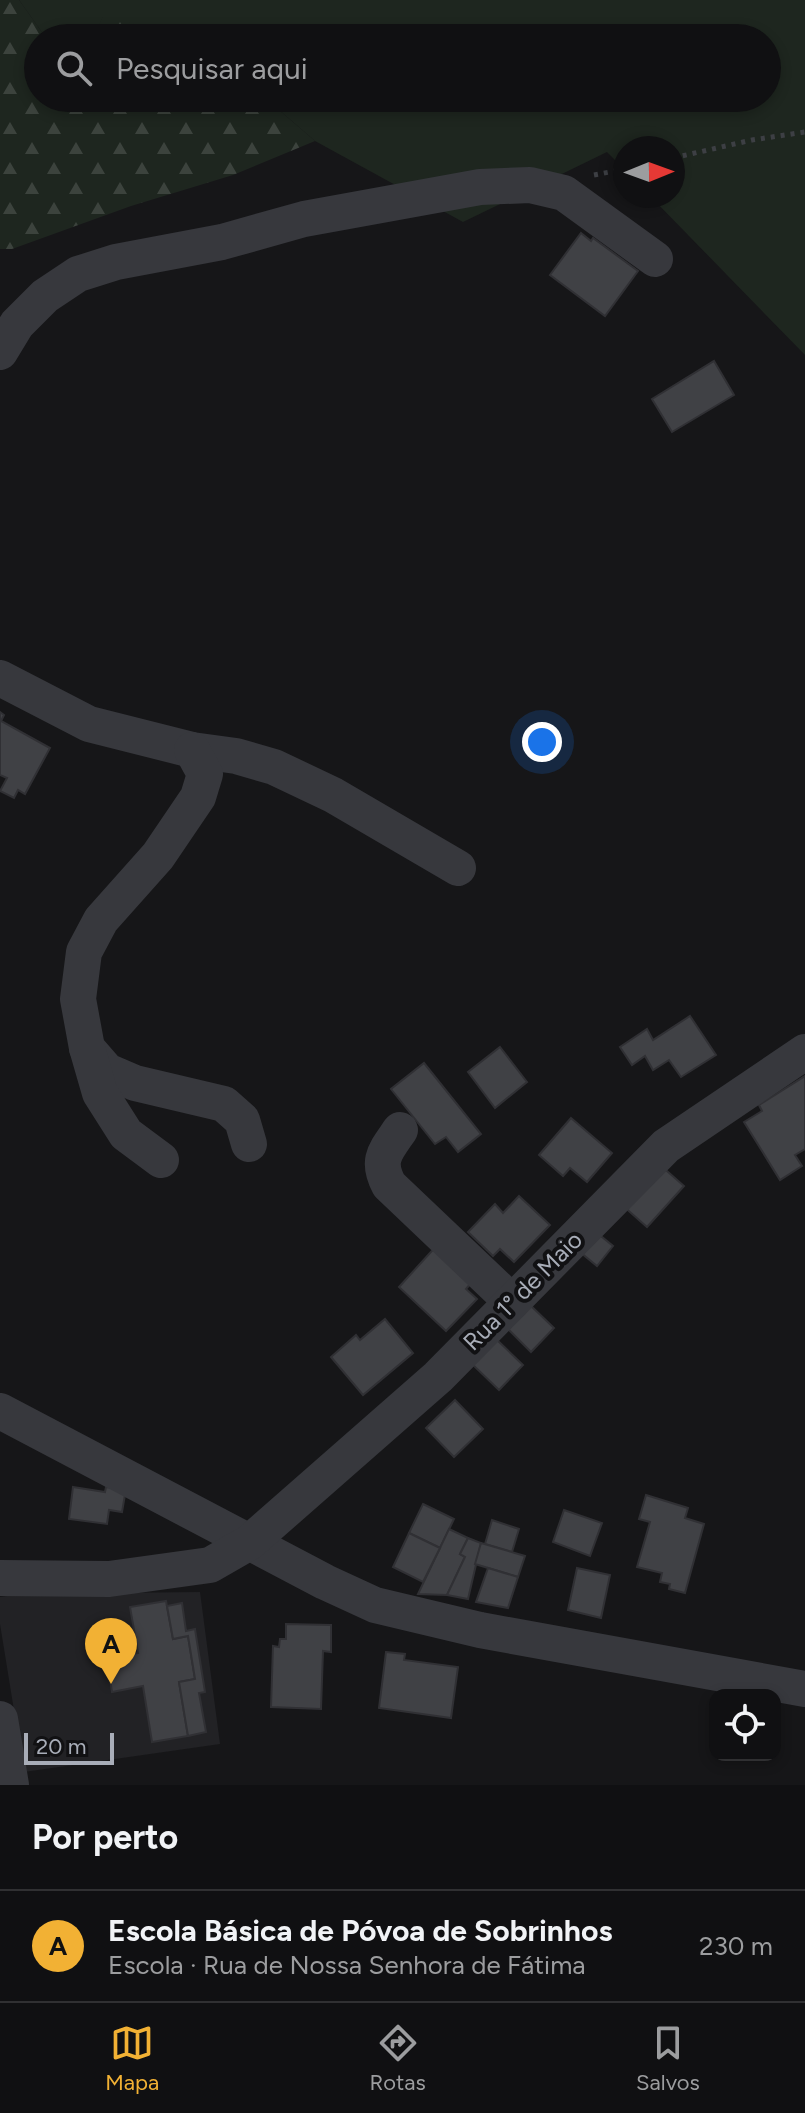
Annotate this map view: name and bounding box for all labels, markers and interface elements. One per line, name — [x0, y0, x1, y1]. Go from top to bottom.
search box — [24, 24, 781, 112]
icon: search — [52, 46, 96, 90]
text: Pesquisar aqui — [116, 50, 308, 87]
north arrow — [613, 136, 685, 208]
your location — [522, 722, 562, 762]
street label: Rua 1° de Maio — [457, 1225, 588, 1356]
pin: A — [85, 1618, 137, 1684]
map controls — [709, 1689, 781, 1761]
button: locate — [709, 1689, 781, 1761]
scale bar — [24, 1729, 114, 1765]
text: 20 m — [36, 1733, 87, 1760]
text: Por perto — [32, 1817, 178, 1858]
text: Escola Básica de Póvoa de Sobrinhos — [108, 1912, 612, 1949]
text: A — [49, 1930, 67, 1962]
text: 230 m — [699, 1930, 773, 1962]
text: Escola · Rua de Nossa Senhora de Fátima — [108, 1949, 586, 1981]
tab: Mapa — [105, 2021, 159, 2096]
tab: Rotas — [370, 2021, 426, 2096]
tab: Salvos — [636, 2021, 700, 2096]

